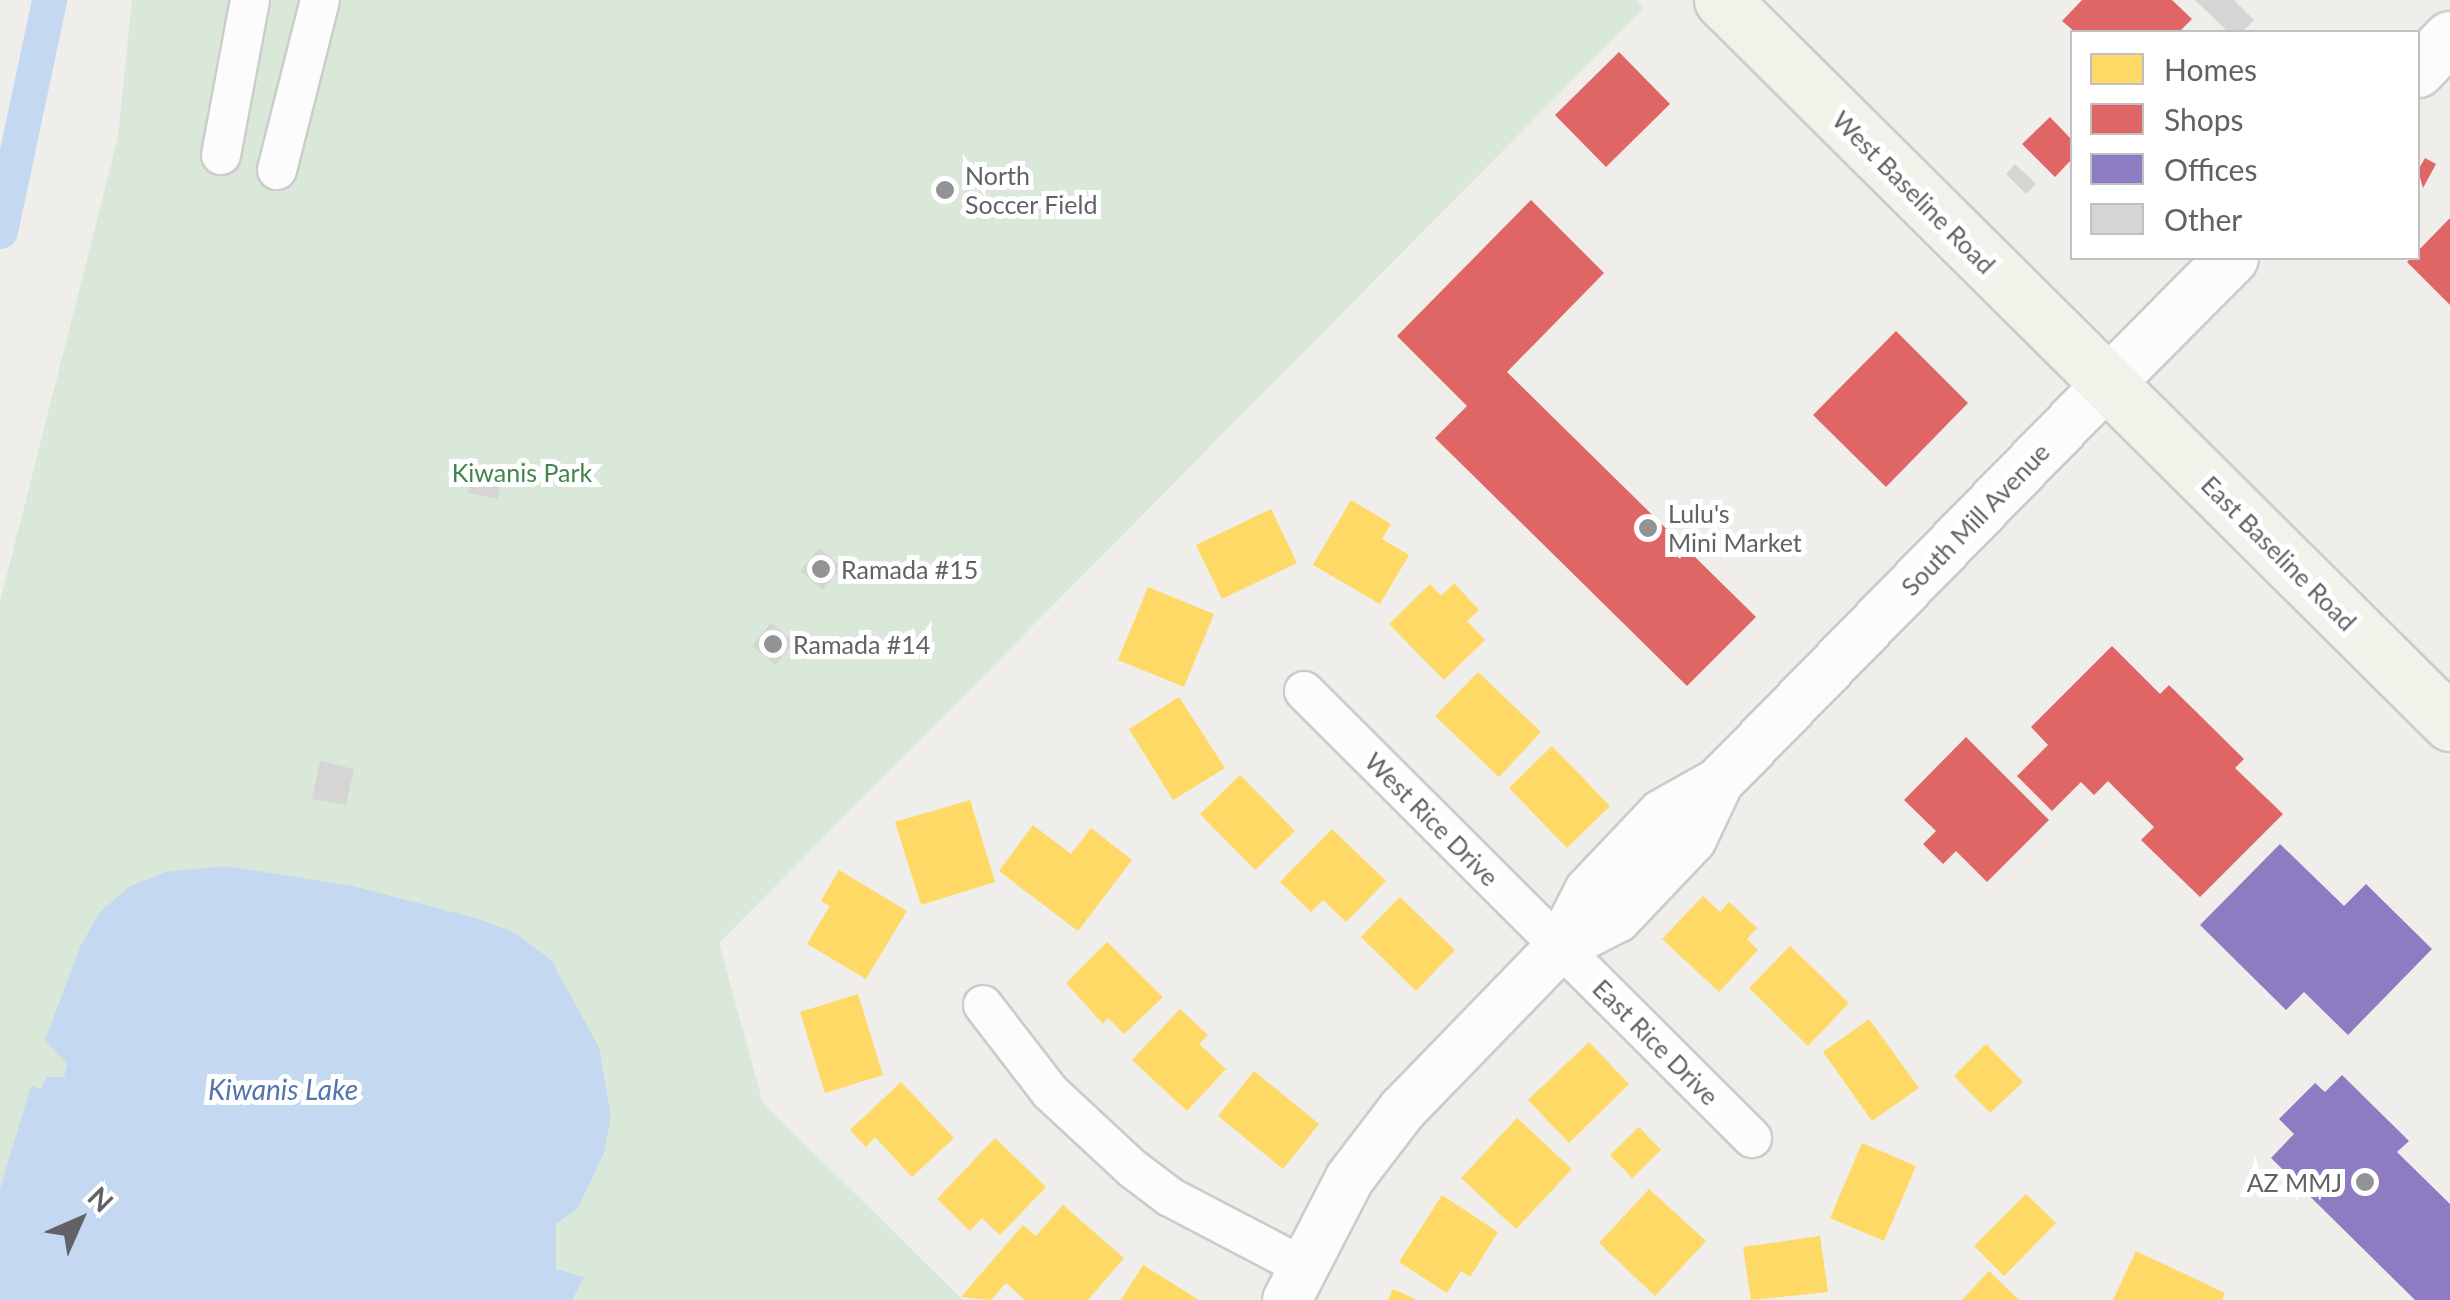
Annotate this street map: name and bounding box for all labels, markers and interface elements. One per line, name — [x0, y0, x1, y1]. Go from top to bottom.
legend — [2070, 30, 2420, 260]
text: Homes — [2164, 51, 2257, 87]
text: Shops — [2164, 101, 2244, 137]
street label: West Baseline Road — [1827, 105, 2001, 279]
text: Offices — [2164, 151, 2257, 187]
place label: North Soccer Field — [965, 161, 1098, 220]
marker: North Soccer Field — [934, 179, 956, 201]
text: Other — [2164, 201, 2242, 237]
street label: South Mill Avenue — [1894, 436, 2056, 602]
park label: Kiwanis Park — [452, 457, 592, 487]
street label: East Baseline Road — [2195, 469, 2363, 637]
place label: Lulu's Mini Market — [1668, 499, 1802, 558]
marker: Lulu's Mini Market — [1637, 517, 1659, 539]
place label: Ramada #15 — [841, 554, 978, 584]
marker: Ramada #15 — [810, 558, 832, 580]
place label: Ramada #14 — [793, 629, 930, 659]
marker: Ramada #14 — [762, 633, 784, 655]
street label: West Rice Drive — [1359, 746, 1505, 892]
street label: East Rice Drive — [1587, 973, 1725, 1111]
water label: Kiwanis Lake — [208, 1072, 358, 1106]
place label: AZ MMJ — [2247, 1167, 2342, 1197]
marker: AZ MMJ — [2352, 1169, 2378, 1195]
north arrow — [30, 1170, 130, 1270]
text: N — [82, 1179, 121, 1218]

